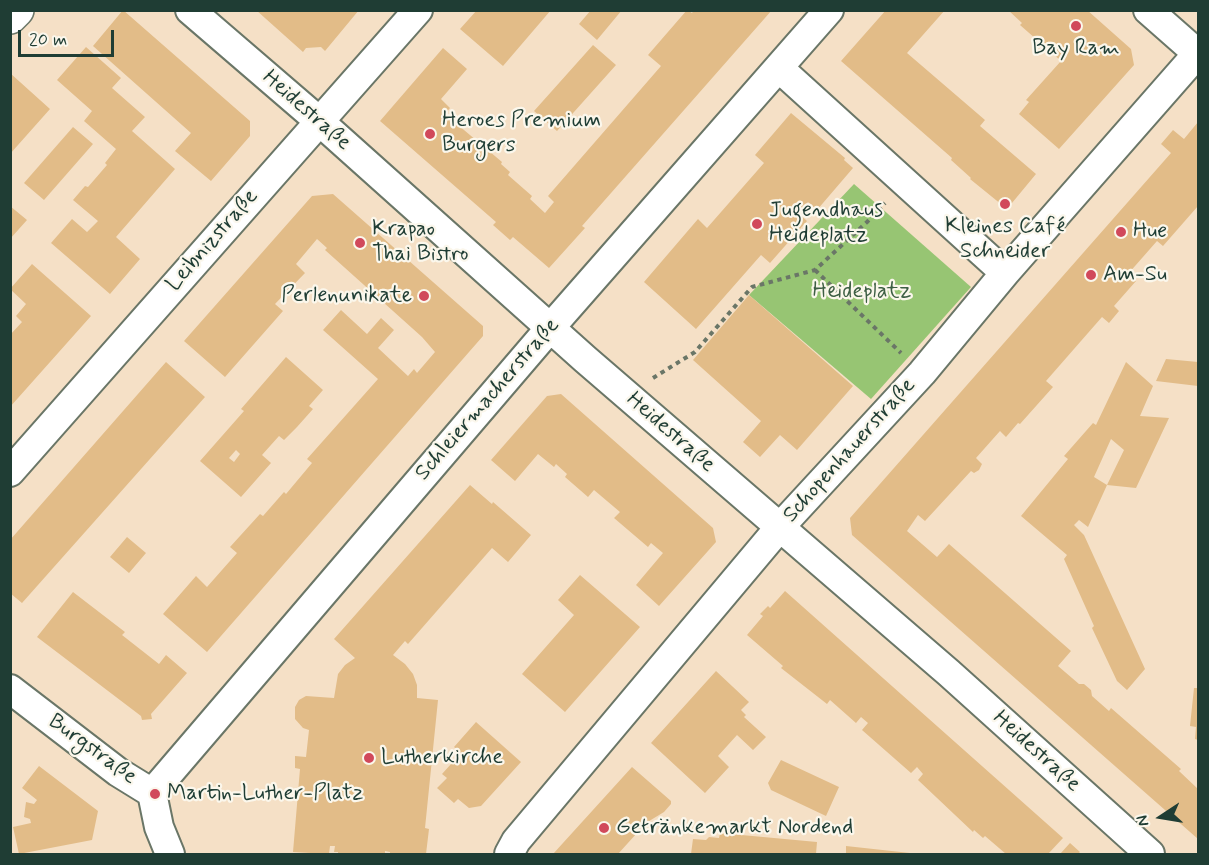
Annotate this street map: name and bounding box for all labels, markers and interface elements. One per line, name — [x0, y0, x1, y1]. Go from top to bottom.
scale bar — [21, 18, 117, 56]
marker: Bay Ram — [1069, 19, 1083, 33]
text: 20 m — [29, 28, 67, 52]
place label: Bay Ram — [1032, 36, 1120, 62]
street label: Heidestraße — [256, 65, 356, 157]
place label: Heroes Premium Burgers — [442, 108, 601, 160]
marker: Heroes Premium Burgers — [423, 127, 437, 141]
street label: Leibnizstraße — [161, 184, 265, 298]
marker: Kleines Café Schneider — [998, 197, 1012, 211]
place label: Jugendhaus Heideplatz — [769, 198, 883, 249]
place label: Kleines Café Schneider — [945, 214, 1065, 266]
place label: Krapao Thai Bistro — [372, 217, 469, 268]
marker: Jugendhaus Heideplatz — [750, 217, 764, 231]
place label: Hue — [1133, 219, 1167, 245]
marker: Hue — [1114, 225, 1128, 239]
marker: Krapao Thai Bistro — [353, 236, 367, 250]
place label: Am-Su — [1103, 262, 1167, 288]
marker: Am-Su — [1084, 268, 1098, 282]
park label: Heideplatz — [813, 279, 911, 305]
place label: Perlenunikate — [281, 283, 412, 309]
marker: Perlenunikate — [417, 289, 431, 303]
street label: Schleiermacherstraße — [410, 313, 566, 487]
street label: Schopenhauerstraße — [778, 373, 922, 529]
street label: Heidestraße — [620, 387, 720, 479]
street label: Heidestraße — [987, 706, 1085, 798]
street label: Burgstraße — [42, 709, 142, 791]
place label: Lutherkirche — [381, 745, 503, 771]
marker: Lutherkirche — [362, 751, 376, 765]
place label: Martin-Luther-Platz — [167, 781, 363, 807]
marker: Martin-Luther-Platz — [148, 787, 162, 801]
north arrow — [1131, 787, 1191, 847]
text: N — [1132, 813, 1154, 828]
place label: Getränkemarkt Nordend — [616, 815, 853, 841]
marker: Getränkemarkt Nordend — [597, 821, 611, 835]

